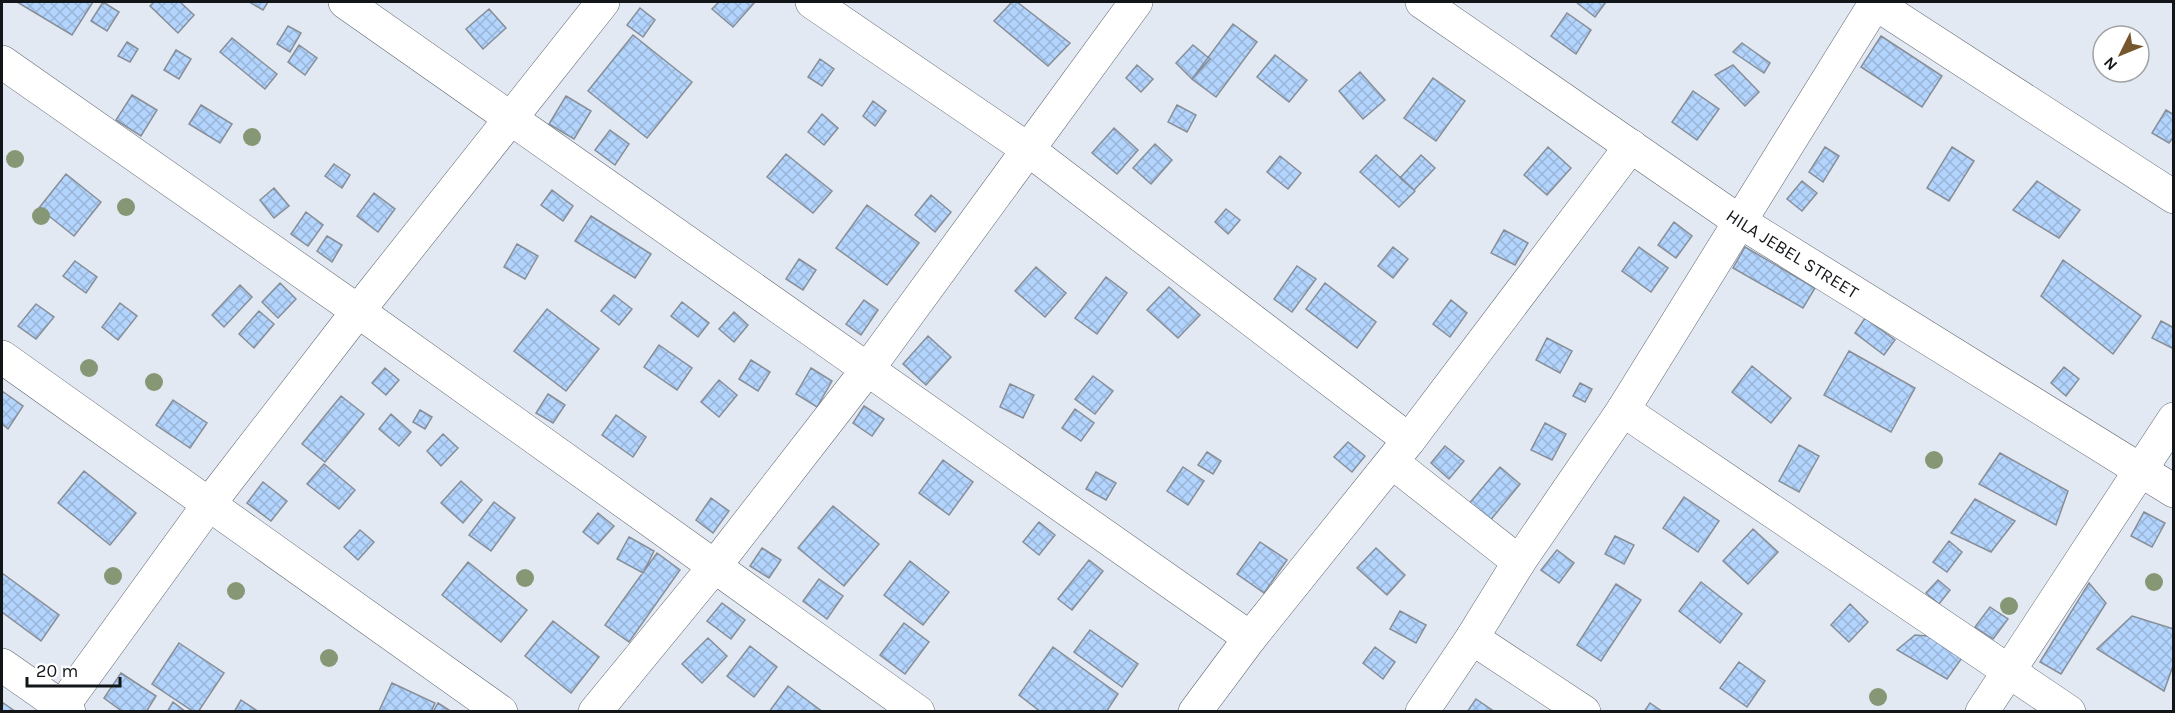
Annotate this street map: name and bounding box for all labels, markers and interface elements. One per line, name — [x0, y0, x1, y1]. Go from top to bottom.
north arrow — [2091, 24, 2151, 84]
text: N — [2100, 53, 2121, 75]
street label: HILA JEBEL STREET — [1722, 204, 1863, 303]
scale bar — [27, 650, 120, 688]
text: 20 m — [36, 660, 78, 682]

